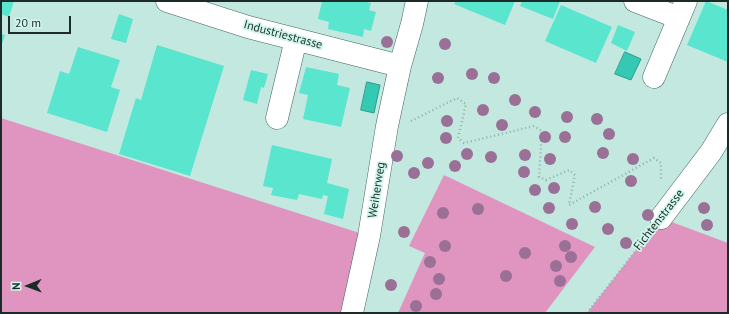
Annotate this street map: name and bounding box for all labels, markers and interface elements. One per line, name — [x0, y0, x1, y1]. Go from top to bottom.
scale bar — [10, 8, 73, 34]
text: 20 m — [15, 15, 41, 30]
street label: Industriestrasse — [242, 18, 324, 52]
street label: Weiherweg — [365, 161, 389, 219]
street label: Fichtenstrasse — [631, 187, 687, 253]
north arrow — [8, 266, 48, 306]
text: N — [9, 282, 23, 290]

